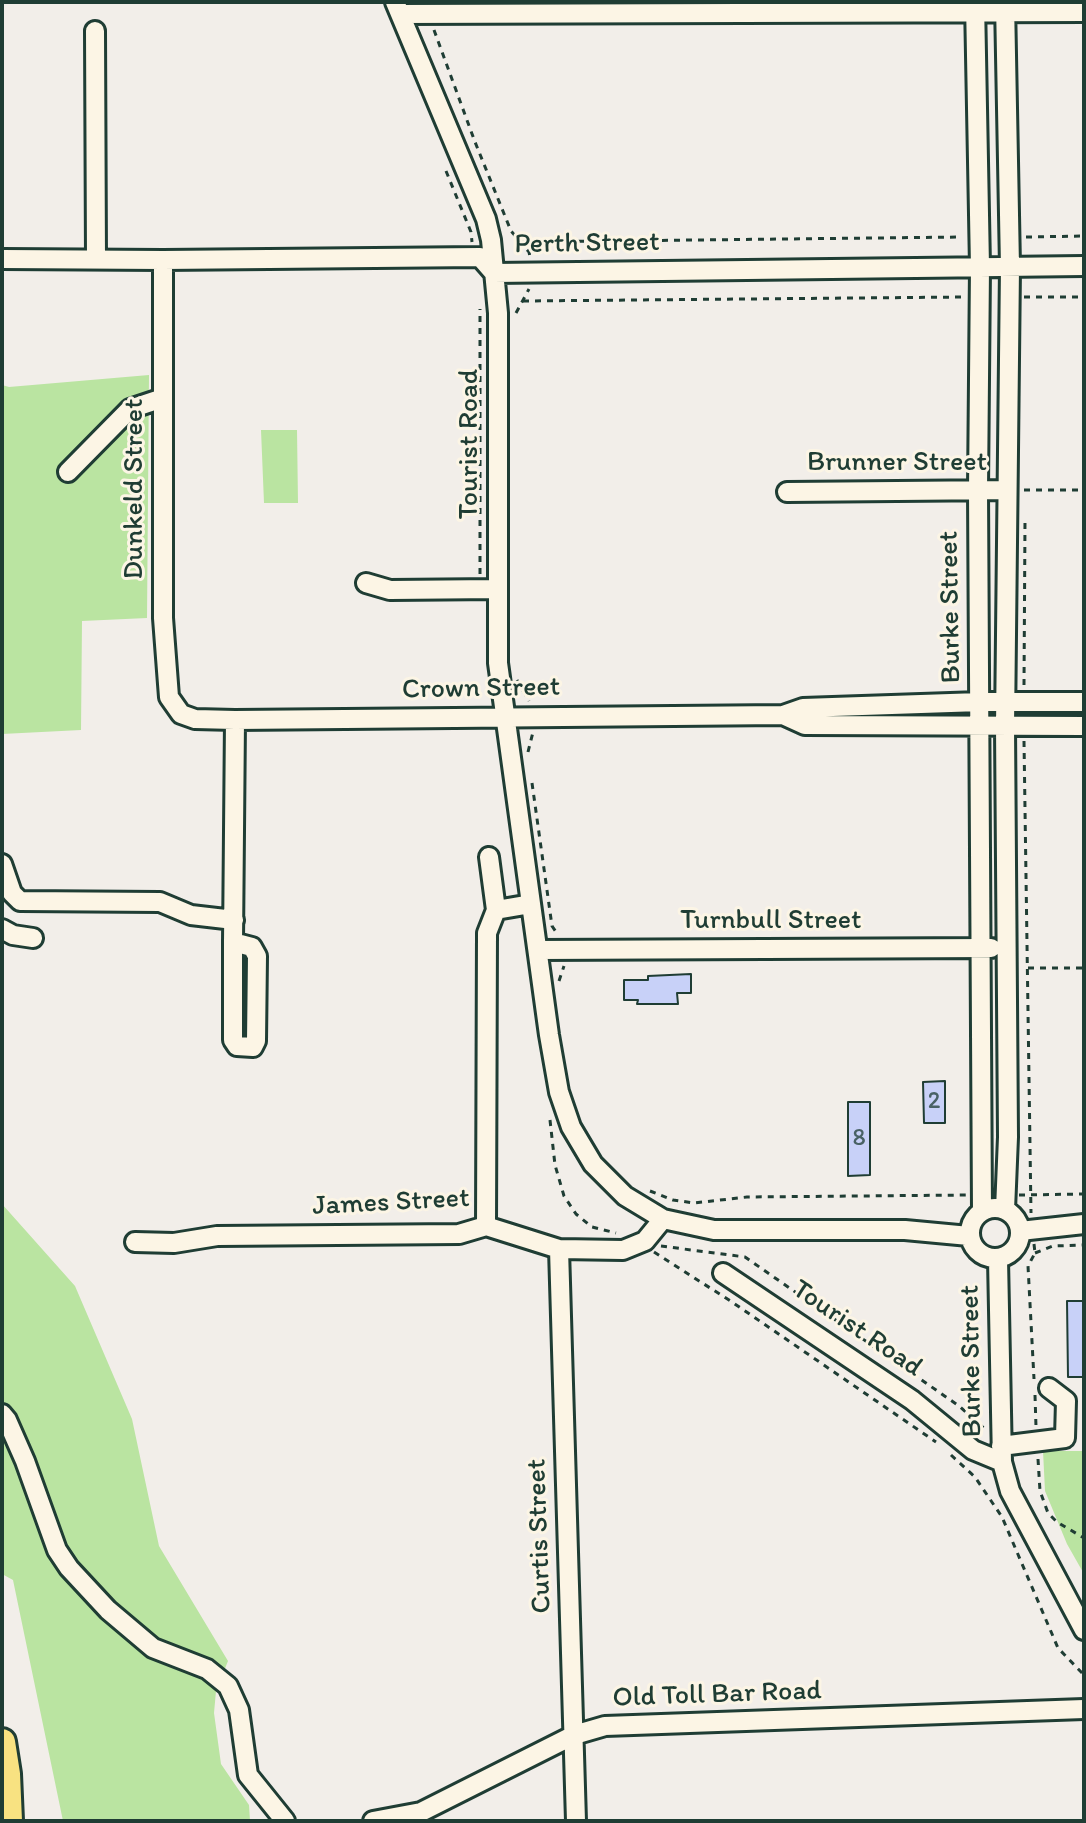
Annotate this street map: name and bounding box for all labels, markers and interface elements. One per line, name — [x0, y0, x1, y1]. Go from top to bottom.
street label: Perth Street — [514, 226, 660, 262]
street label: Tourist Road — [453, 369, 487, 519]
street label: Dunkeld Street — [118, 398, 152, 580]
street label: Brunner Street — [807, 446, 987, 480]
street label: Burke Street — [933, 530, 969, 684]
street label: Crown Street — [401, 671, 561, 707]
street label: Turnbull Street — [680, 904, 862, 938]
house number: 2 — [928, 1088, 940, 1116]
house number: 8 — [852, 1125, 866, 1153]
street label: James Street — [312, 1182, 470, 1224]
street label: Tourist Road — [785, 1273, 929, 1385]
street label: Burke Street — [954, 1284, 990, 1438]
street label: Curtis Street — [521, 1458, 559, 1614]
street label: Old Toll Bar Road — [612, 1675, 822, 1715]

